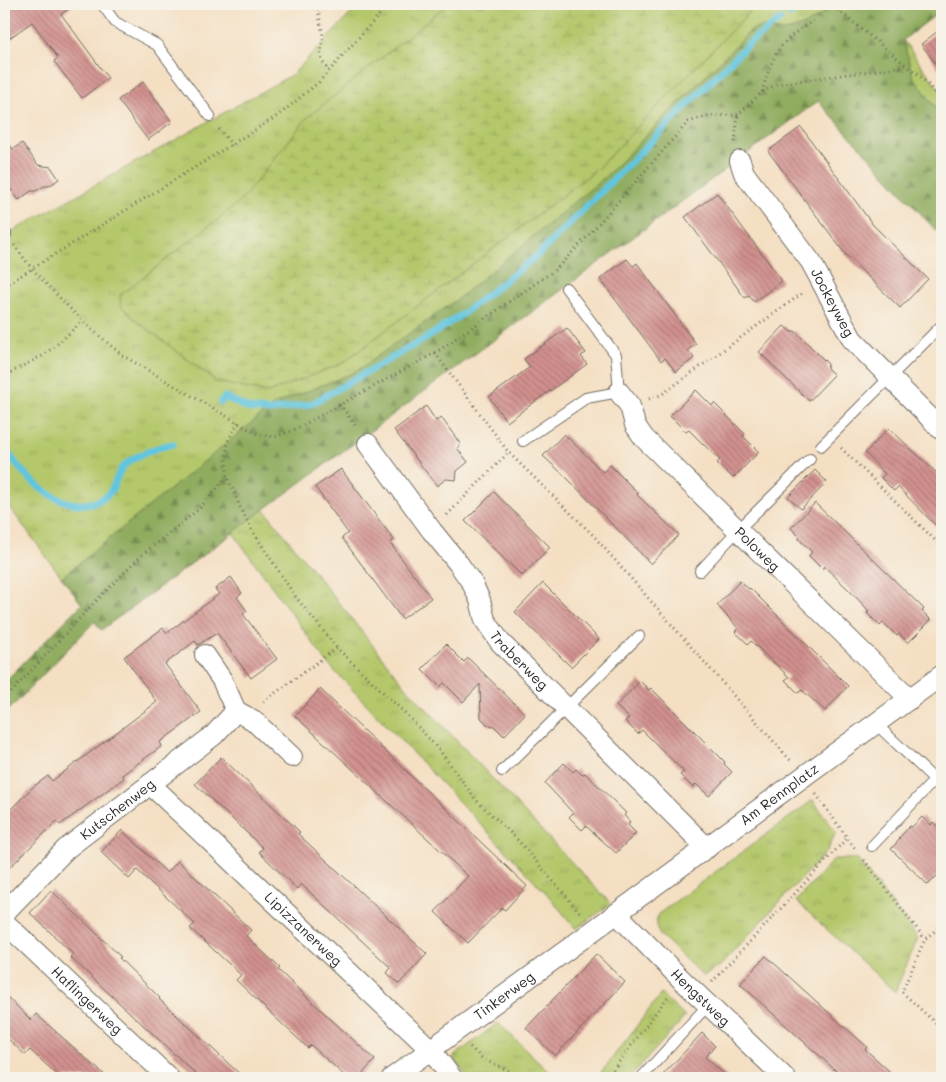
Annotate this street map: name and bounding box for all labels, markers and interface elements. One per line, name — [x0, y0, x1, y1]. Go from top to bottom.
street label: Jockeyweg — [807, 265, 859, 340]
street label: Poloweg — [731, 522, 784, 575]
street label: Traberweg — [486, 627, 553, 694]
street label: Am Rennplatz — [736, 759, 822, 829]
street label: Kutschenweg — [76, 774, 158, 844]
street label: Lipizzanerweg — [261, 887, 346, 970]
street label: Haflingerweg — [48, 962, 127, 1038]
street label: Hengstweg — [667, 964, 735, 1030]
street label: Tinkerweg — [470, 967, 538, 1024]

